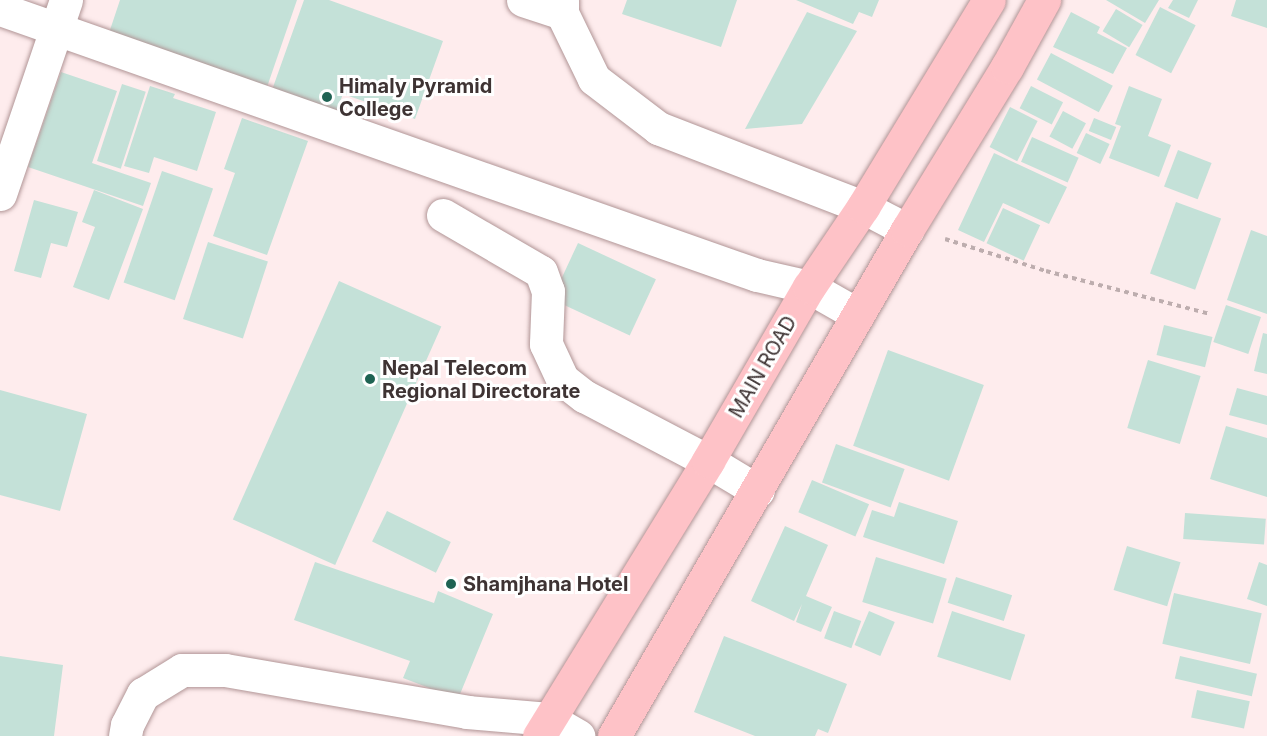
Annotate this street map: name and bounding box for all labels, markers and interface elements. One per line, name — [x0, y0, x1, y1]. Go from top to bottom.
place label: Himaly Pyramid College — [339, 74, 492, 121]
marker: Himaly Pyramid College — [320, 90, 334, 104]
street label: MAIN ROAD — [724, 312, 802, 422]
place label: Nepal Telecom Regional Directorate — [382, 356, 580, 403]
marker: Nepal Telecom Regional Directorate — [363, 372, 377, 386]
place label: Shamjhana Hotel — [463, 572, 628, 596]
marker: Shamjhana Hotel — [444, 577, 458, 591]

